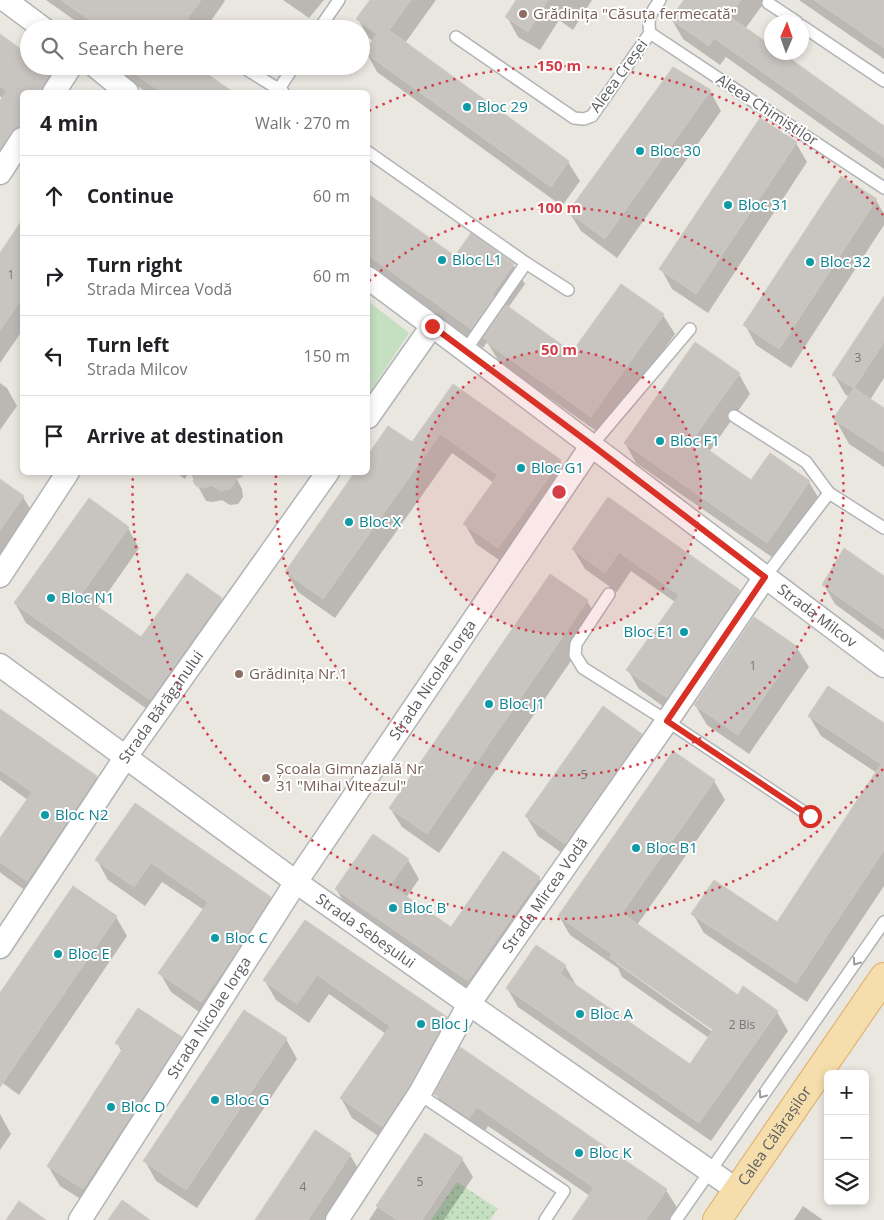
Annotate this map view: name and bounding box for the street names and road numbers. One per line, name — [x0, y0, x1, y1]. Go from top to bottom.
street label: Aleea Creșei — [585, 35, 651, 116]
street label: Aleea Chimiștilor — [713, 69, 822, 150]
street label: Strada Milcov — [774, 579, 862, 652]
street label: Strada Nicolae Iorga — [384, 615, 480, 744]
street label: Strada Bărăganului — [113, 646, 207, 767]
street label: Strada Mircea Vodă — [497, 833, 592, 956]
street label: Strada Sebeșului — [312, 888, 420, 972]
street label: Strada Nicolae Iorga — [162, 952, 255, 1082]
street label: Calea Călărașilor — [733, 1082, 815, 1189]

